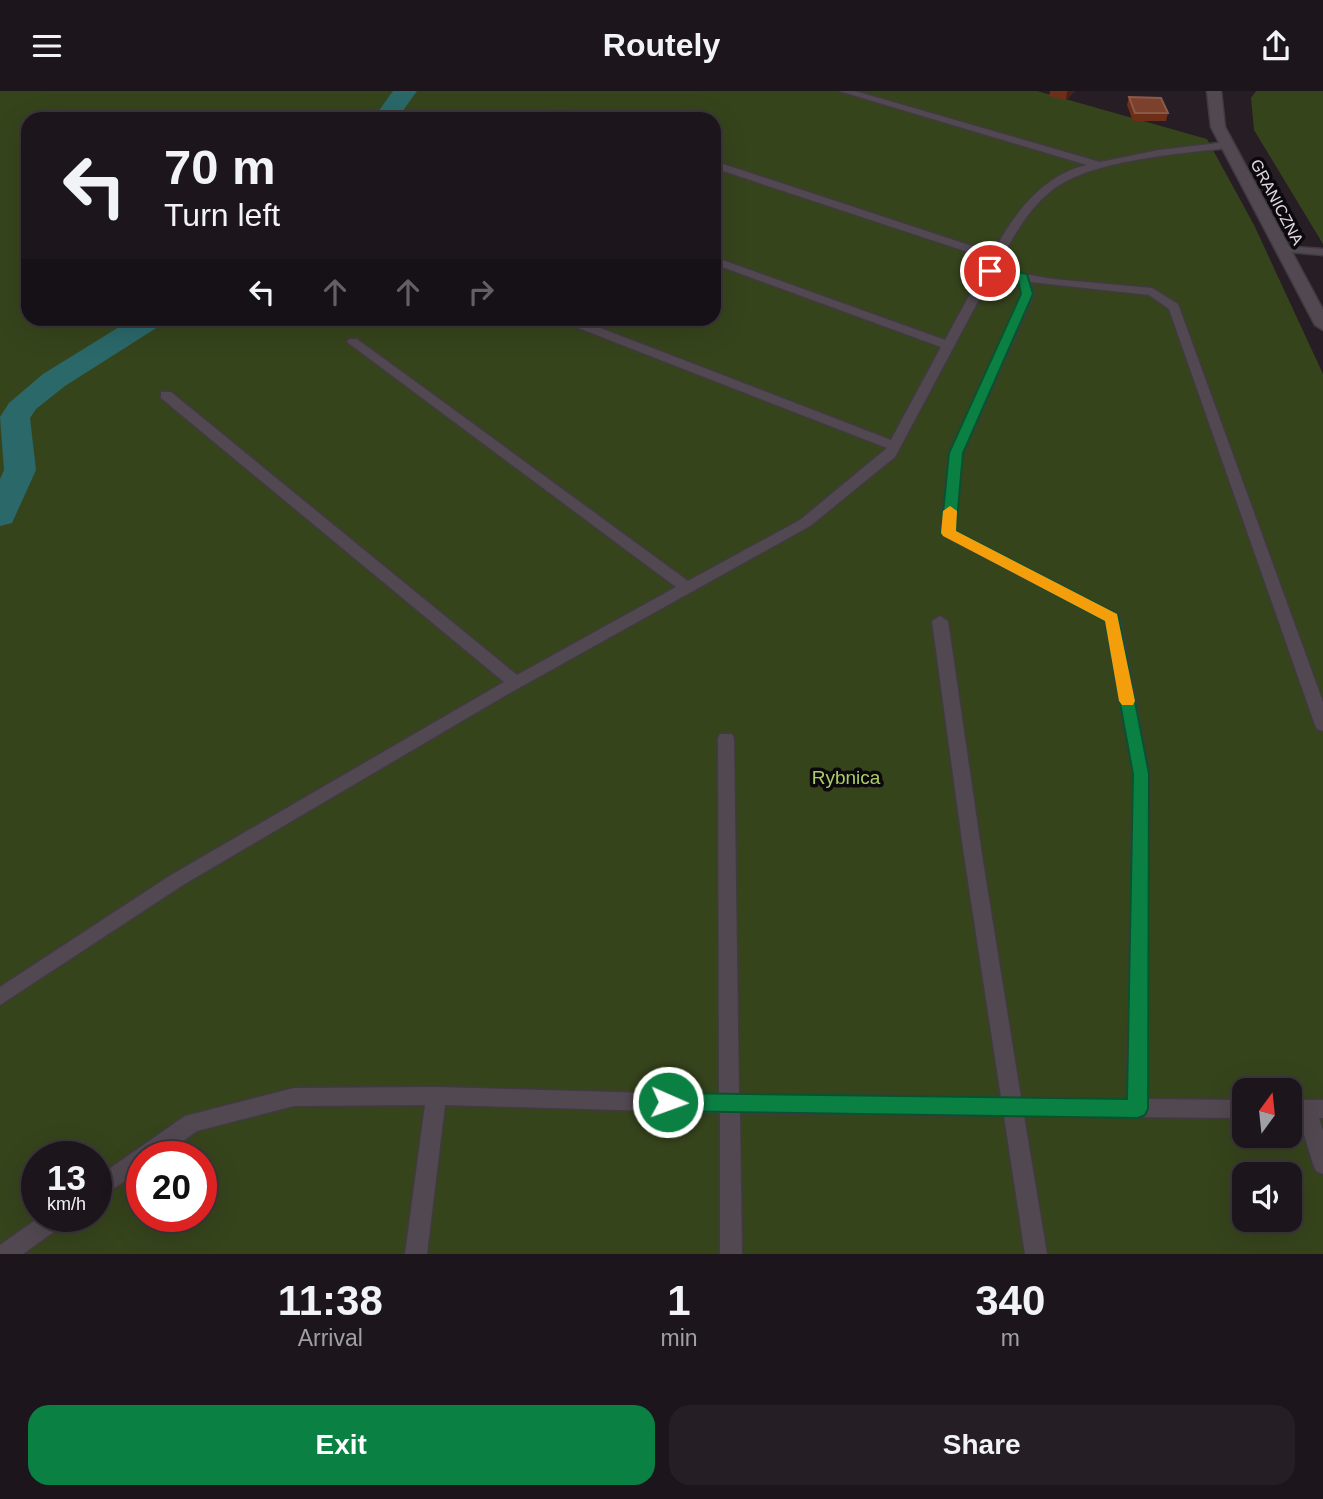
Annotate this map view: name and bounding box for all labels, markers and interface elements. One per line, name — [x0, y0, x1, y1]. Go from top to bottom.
icon: menu — [28, 27, 66, 65]
text: Routely — [603, 27, 720, 63]
icon: share — [1257, 27, 1295, 65]
icon: left — [49, 140, 140, 231]
text: 70 m — [164, 140, 276, 194]
street label: GRANICZNA — [1247, 156, 1307, 248]
text: Turn left — [164, 197, 280, 233]
pin — [960, 241, 1020, 301]
icon: arrive — [971, 252, 1009, 290]
icon: left — [243, 273, 281, 311]
icon: ahead — [316, 273, 354, 311]
icon: ahead — [389, 273, 427, 311]
icon: right — [462, 273, 500, 311]
park label: Rybnica — [812, 767, 881, 788]
position arrow — [631, 1065, 705, 1139]
north arrow — [1232, 1078, 1302, 1148]
map controls — [1232, 1078, 1302, 1232]
speed limit sign: 20 — [126, 1141, 217, 1232]
text: 13 — [47, 1158, 86, 1197]
button: sound — [1232, 1162, 1302, 1232]
text: km/h — [47, 1194, 86, 1214]
text: 11:38 — [278, 1277, 383, 1324]
text: 1 — [667, 1277, 691, 1324]
text: 340 — [975, 1277, 1045, 1324]
text: Arrival — [298, 1325, 363, 1351]
text: min — [660, 1325, 698, 1351]
text: m — [1001, 1325, 1020, 1351]
button: Exit — [28, 1405, 655, 1485]
button: Share — [669, 1405, 1295, 1485]

